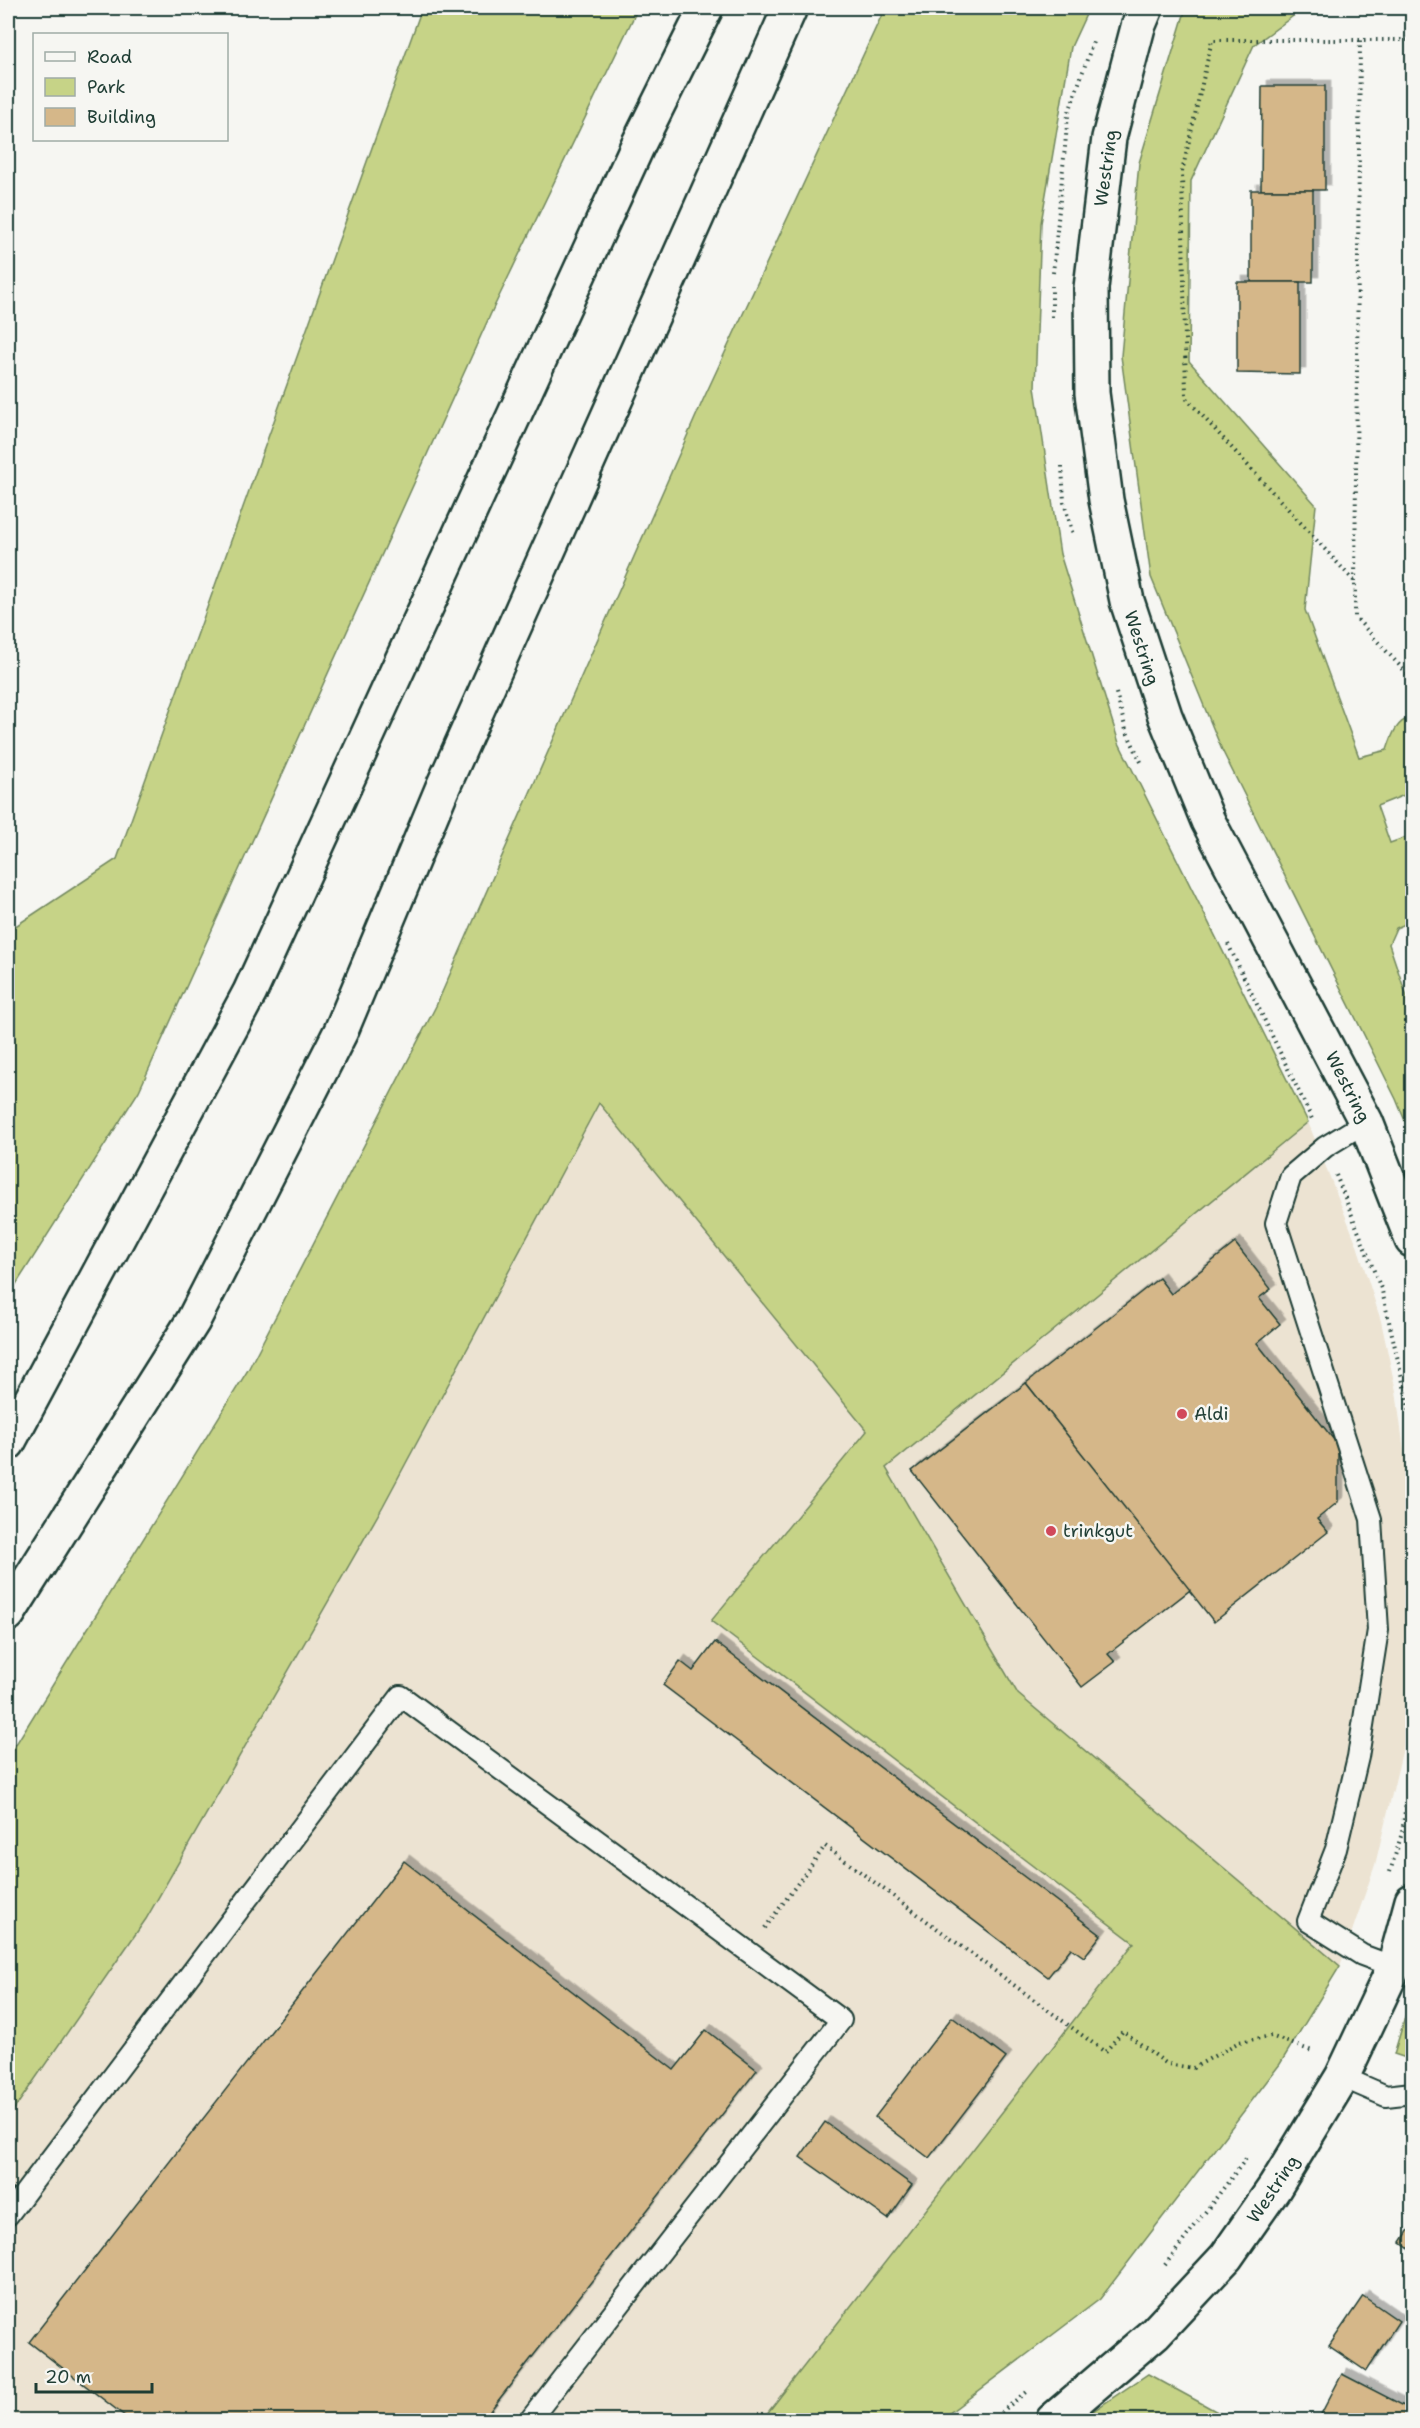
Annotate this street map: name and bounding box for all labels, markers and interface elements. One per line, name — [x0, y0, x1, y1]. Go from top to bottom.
legend — [33, 33, 228, 141]
text: Road — [87, 45, 132, 69]
text: Park — [87, 75, 126, 99]
text: Building — [87, 105, 156, 129]
street label: Westring — [1089, 128, 1123, 208]
street label: Westring — [1119, 608, 1165, 688]
street label: Westring — [1320, 1047, 1376, 1127]
place label: Aldi — [1194, 1402, 1229, 1426]
marker: Aldi — [1175, 1407, 1189, 1421]
place label: trinkgut — [1063, 1519, 1133, 1543]
marker: trinkgut — [1044, 1524, 1058, 1538]
street label: Westring — [1241, 2150, 1305, 2228]
scale bar — [36, 2356, 152, 2394]
text: 20 m — [45, 2365, 91, 2389]

